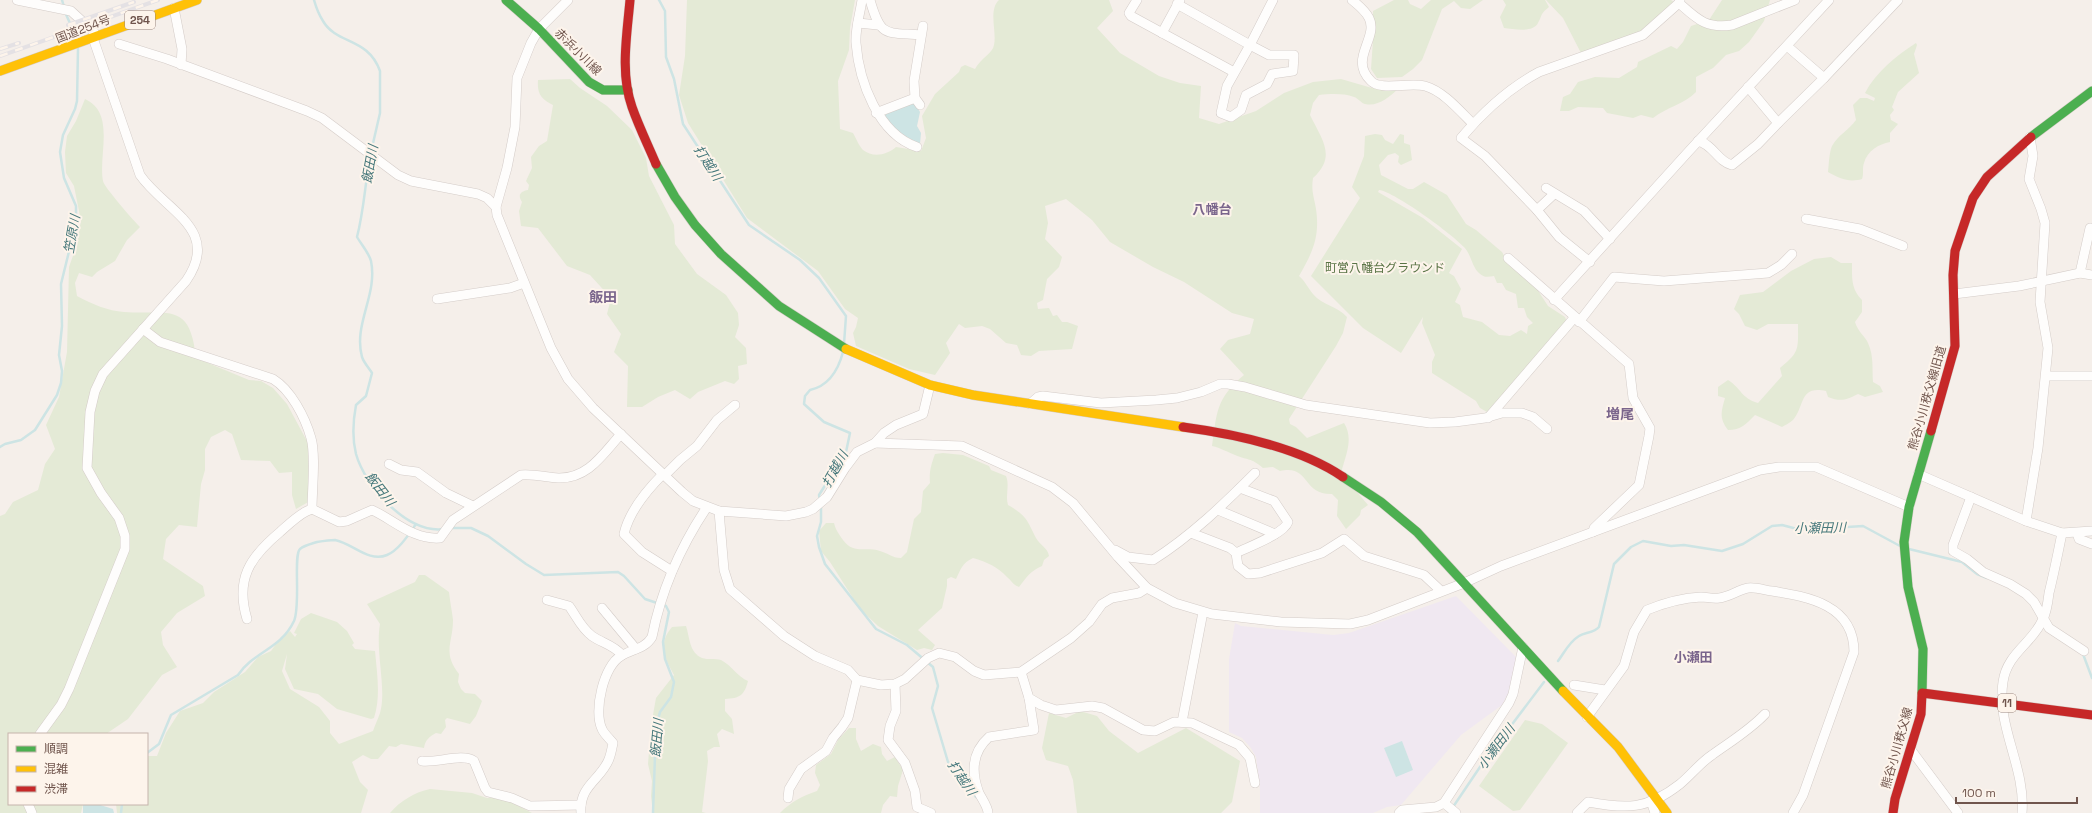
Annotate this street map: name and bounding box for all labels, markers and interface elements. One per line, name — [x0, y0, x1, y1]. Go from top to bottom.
street label: 国道254号 — [53, 11, 113, 47]
road number: 254 — [125, 11, 155, 29]
street label: 赤浜小川線 — [551, 25, 605, 79]
water label: 飯田川 — [358, 141, 382, 185]
water label: 打越川 — [690, 142, 727, 186]
district label: 八幡台 — [1192, 201, 1232, 218]
water label: 笠原川 — [60, 211, 84, 255]
park label: 町営八幡台グラウンド — [1325, 260, 1445, 276]
district label: 飯田 — [589, 288, 617, 306]
street label: 熊谷小川秩父線旧道 — [1904, 344, 1950, 452]
district label: 増尾 — [1606, 405, 1634, 423]
water label: 打越川 — [818, 446, 853, 490]
water label: 飯田川 — [361, 468, 400, 511]
water label: 小瀬田川 — [1794, 519, 1848, 537]
district label: 小瀬田 — [1673, 649, 1713, 666]
road number: 11 — [1998, 694, 2016, 712]
street label: 熊谷小川秩父線 — [1878, 705, 1916, 791]
water label: 飯田川 — [647, 716, 667, 758]
water label: 小瀬田川 — [1474, 720, 1520, 773]
legend — [8, 733, 148, 805]
text: 順調 — [44, 741, 68, 757]
water label: 打越川 — [944, 757, 981, 800]
text: 混雑 — [44, 761, 68, 777]
scale bar — [1956, 779, 2077, 805]
text: 渋滞 — [44, 781, 68, 797]
text: 100 m — [1962, 785, 1996, 801]

